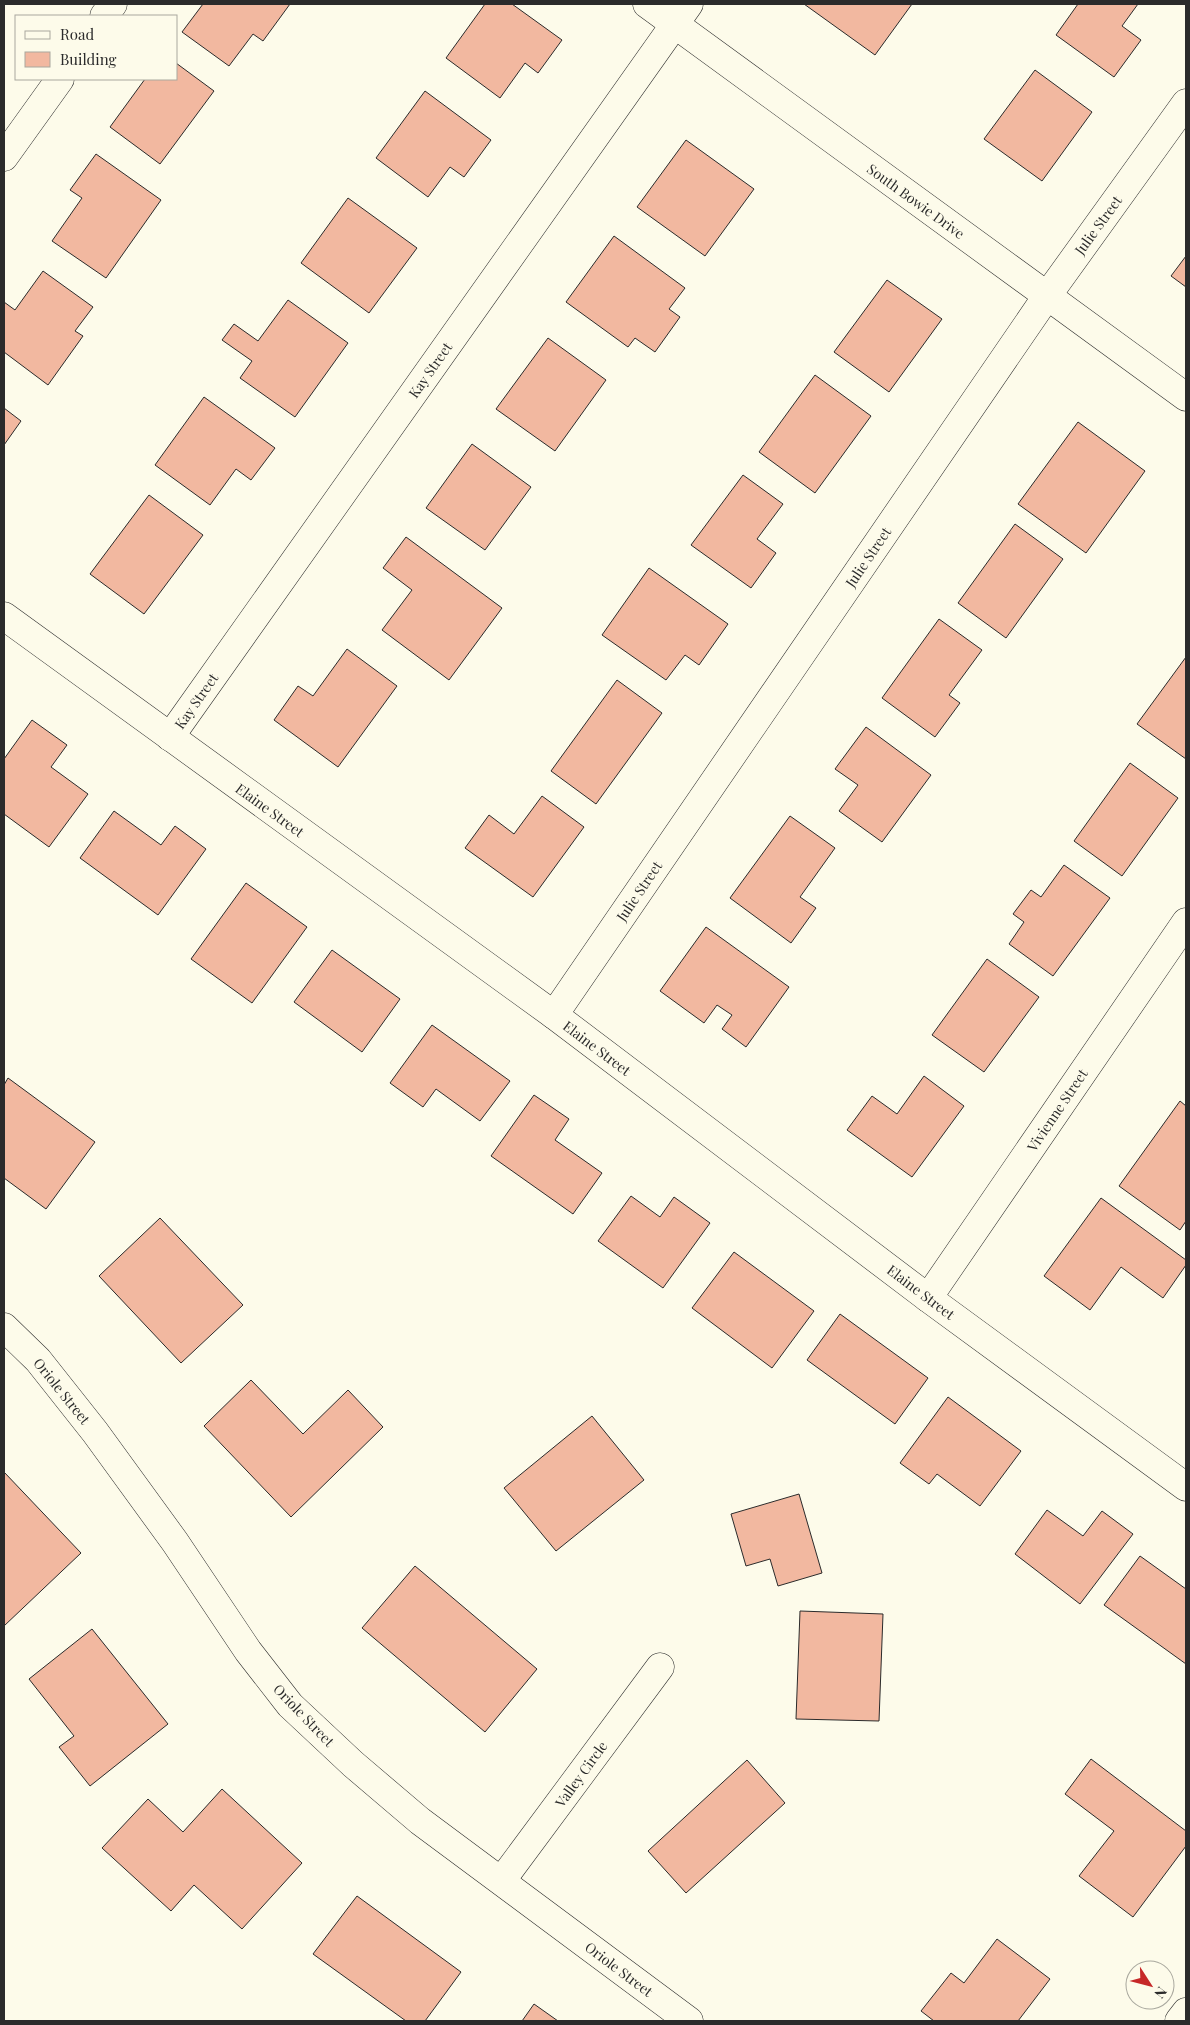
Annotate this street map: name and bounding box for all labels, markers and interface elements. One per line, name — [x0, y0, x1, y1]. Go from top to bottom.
legend — [15, 15, 178, 80]
text: Road — [60, 24, 94, 44]
text: Building — [60, 49, 117, 69]
street label: South Bowie Drive — [863, 159, 969, 243]
street label: Julie Street — [1070, 191, 1127, 259]
street label: Kay Street — [404, 338, 457, 402]
street label: Julie Street — [840, 522, 896, 592]
street label: Kay Street — [170, 669, 223, 733]
street label: Elaine Street — [232, 779, 309, 842]
street label: Julie Street — [611, 856, 667, 926]
street label: Elaine Street — [559, 1016, 636, 1080]
street label: Vivienne Street — [1022, 1064, 1092, 1156]
street label: Elaine Street — [883, 1260, 960, 1324]
street label: Oriole Street — [29, 1354, 95, 1429]
street label: Oriole Street — [269, 1680, 339, 1751]
street label: Valley Circle — [550, 1737, 611, 1812]
street label: Oriole Street — [581, 1937, 658, 2001]
north arrow — [1125, 1960, 1175, 2010]
text: N — [1150, 1983, 1172, 2003]

